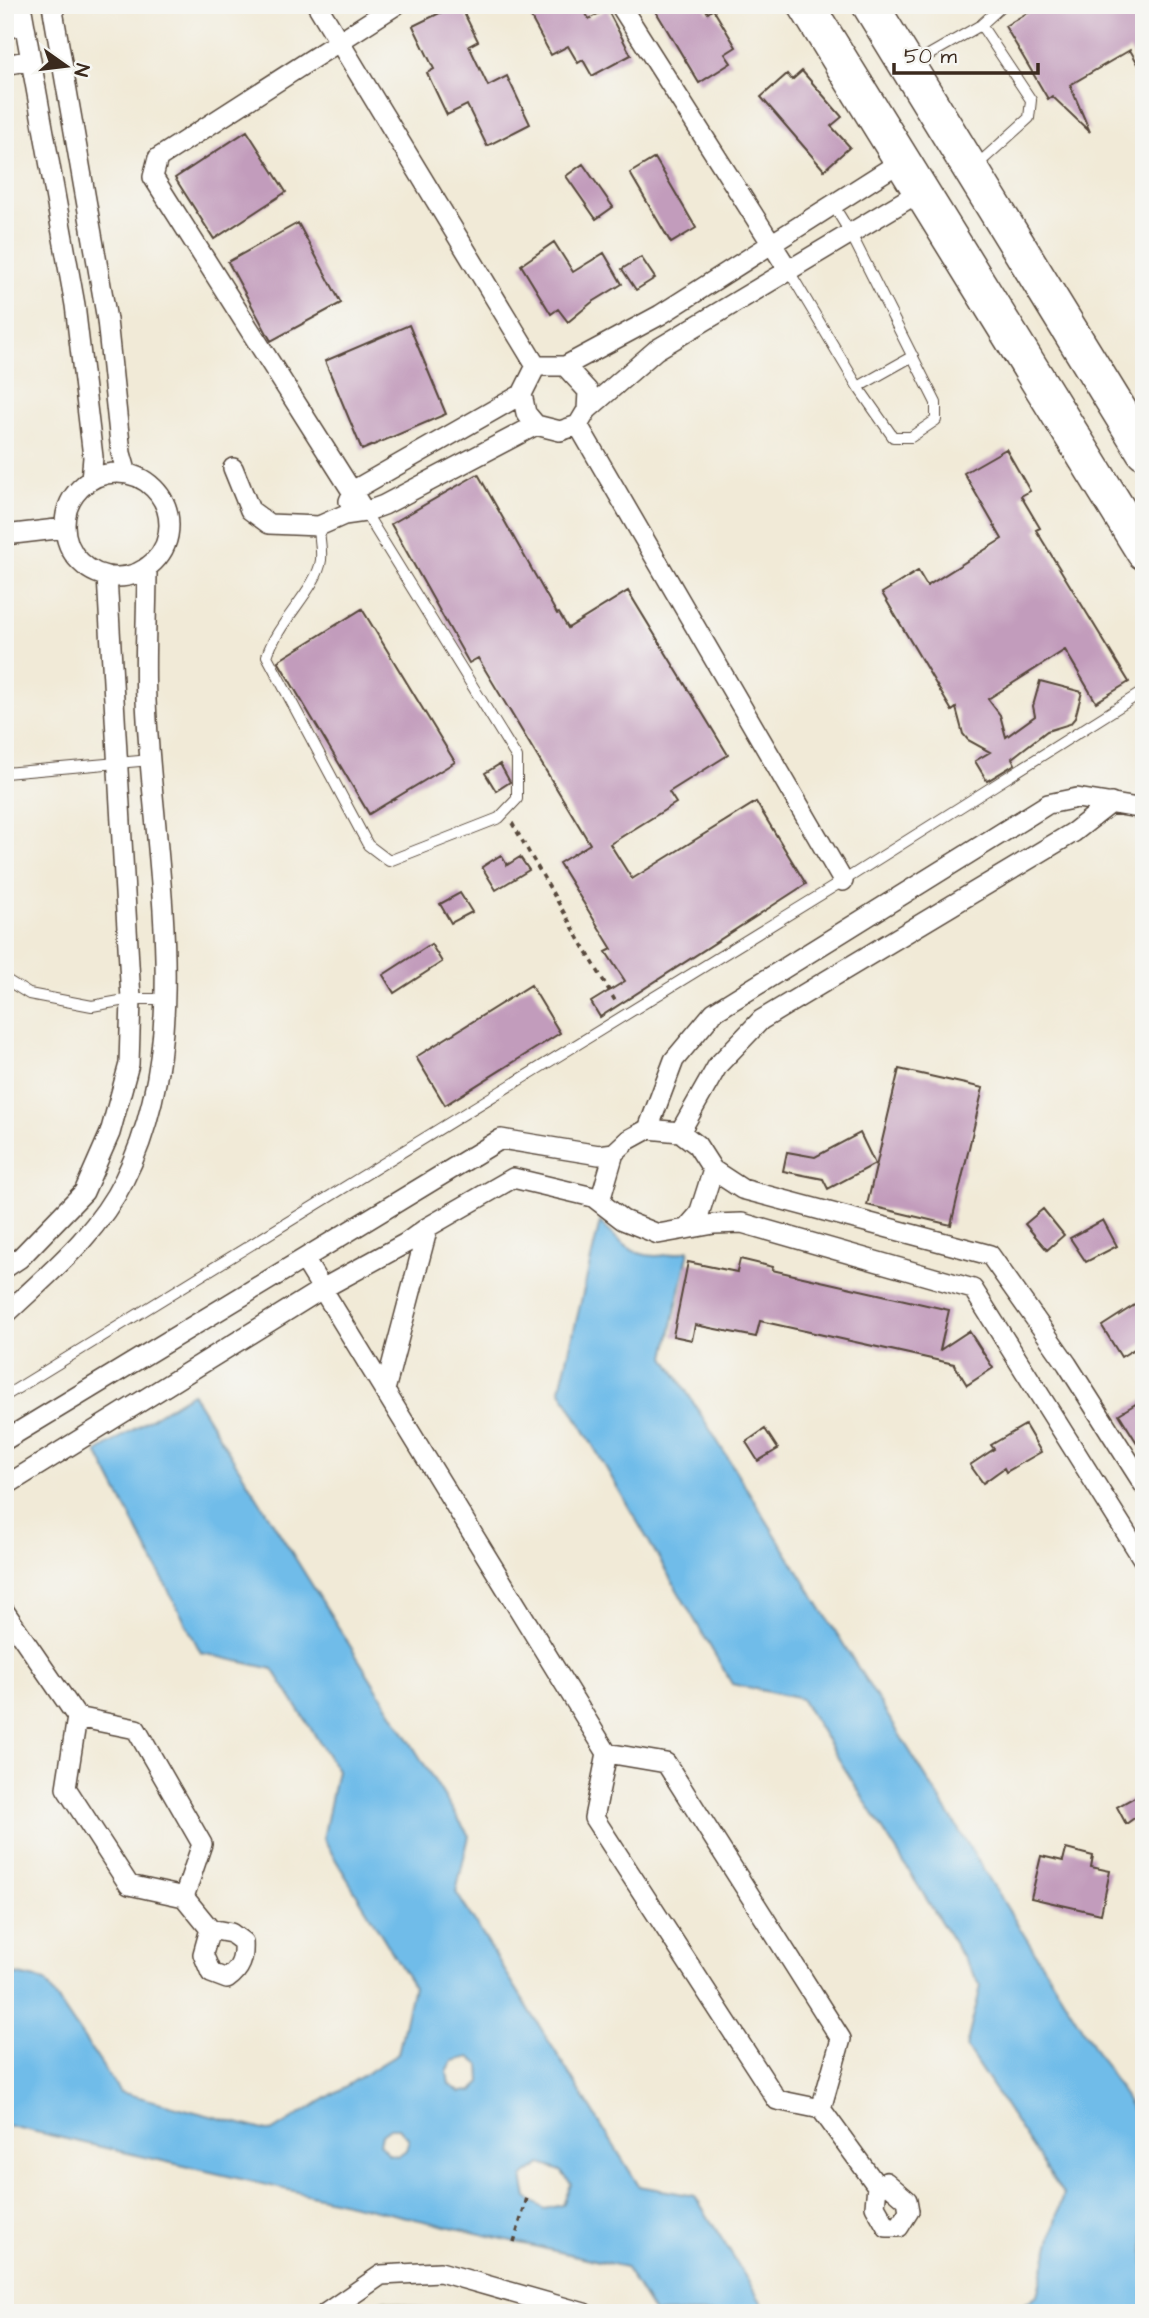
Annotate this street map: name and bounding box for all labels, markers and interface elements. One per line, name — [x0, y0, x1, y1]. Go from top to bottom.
north arrow — [32, 32, 102, 102]
scale bar — [894, 32, 1037, 76]
text: 50 m — [904, 42, 958, 71]
text: N — [66, 61, 96, 79]

